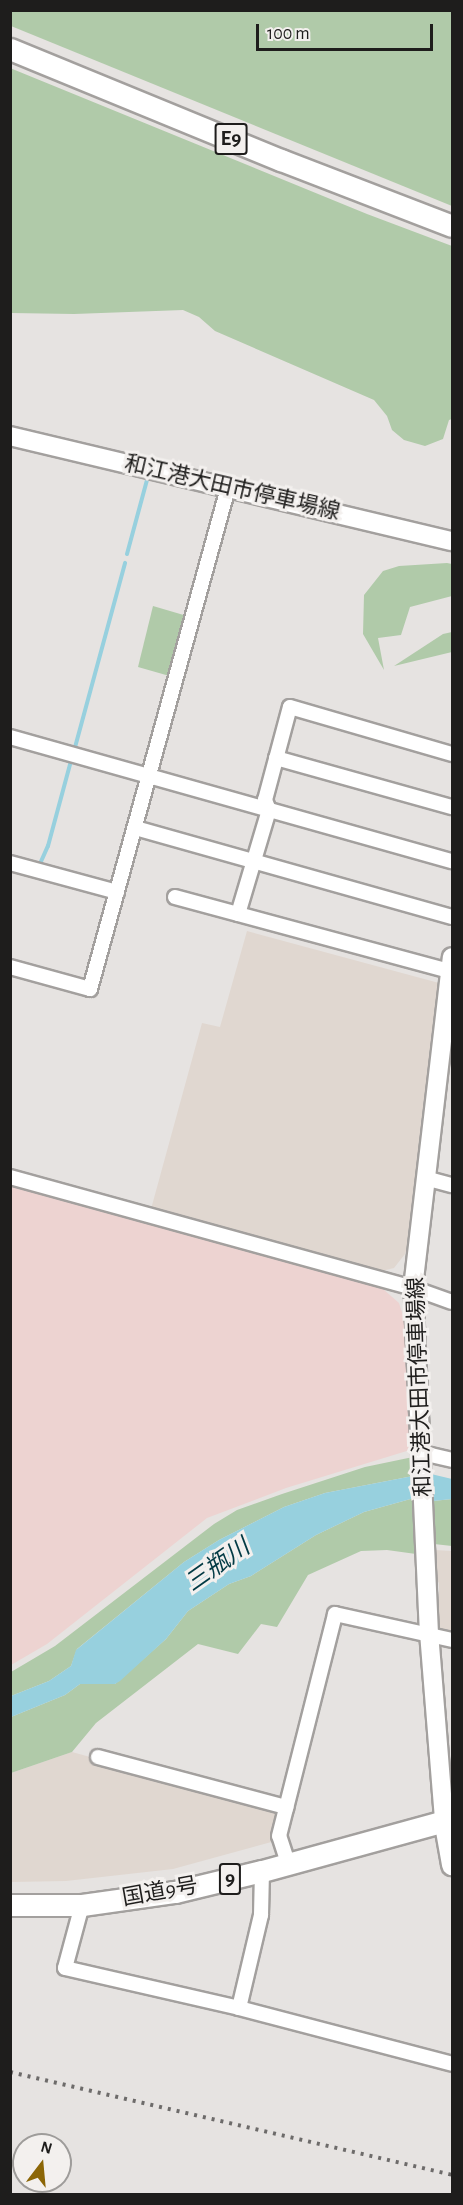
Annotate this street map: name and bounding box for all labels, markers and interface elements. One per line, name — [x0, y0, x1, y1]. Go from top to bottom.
scale bar — [259, 12, 436, 50]
text: 100 m — [267, 25, 310, 43]
road number: E9 — [214, 121, 248, 157]
street label: 和江港大田市停車場線 — [122, 450, 342, 526]
street label: 和江港大田市停車場線 — [403, 1277, 437, 1497]
water label: 三瓶川 — [180, 1534, 256, 1598]
road number: 9 — [218, 1861, 242, 1897]
street label: 国道9号 — [120, 1872, 200, 1912]
north arrow — [12, 2133, 72, 2193]
text: N — [39, 2138, 54, 2157]

